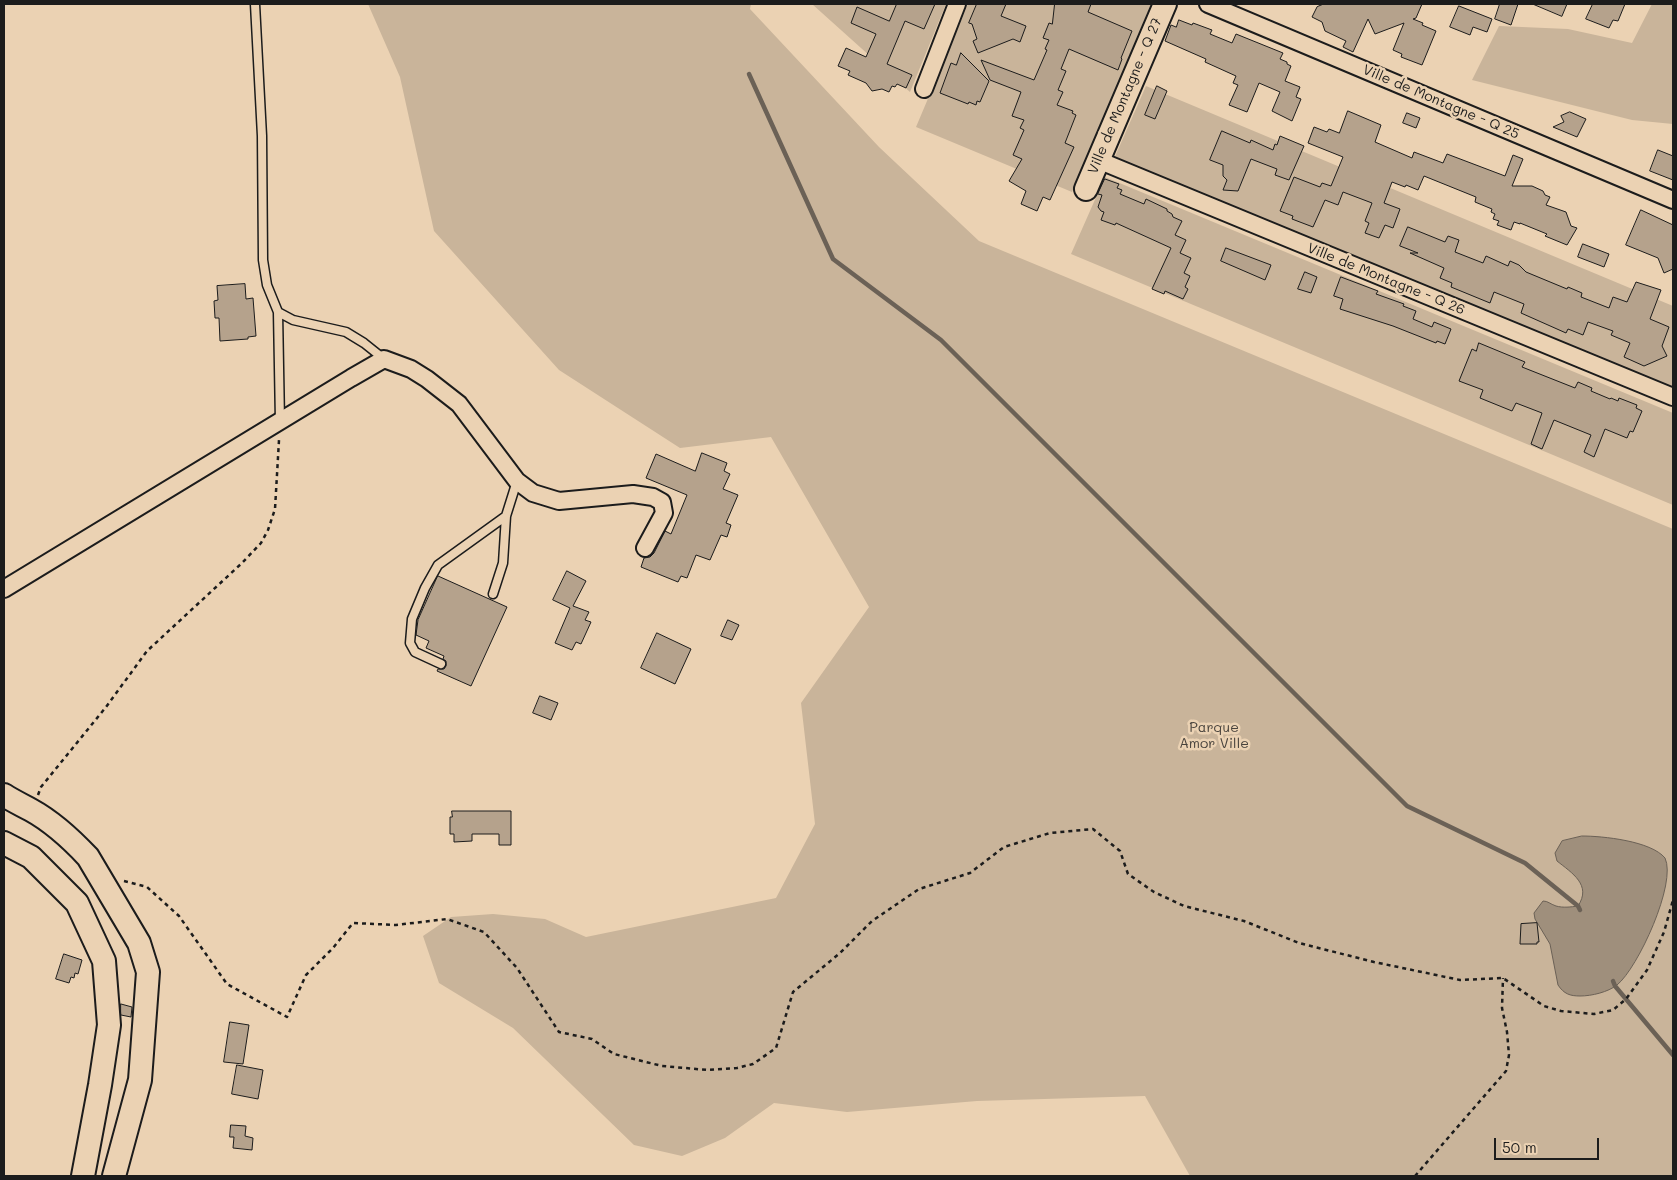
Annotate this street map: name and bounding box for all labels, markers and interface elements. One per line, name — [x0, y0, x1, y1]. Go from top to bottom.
street label: Ville de Montagne - Q 27 — [1084, 15, 1166, 177]
street label: Ville de Montagne - Q 25 — [1360, 61, 1522, 143]
street label: Ville de Montagne - Q 26 — [1305, 240, 1467, 318]
park label: Parque Amor Ville — [1179, 720, 1249, 752]
scale bar — [1497, 1128, 1602, 1160]
text: 50 m — [1502, 1137, 1537, 1157]

